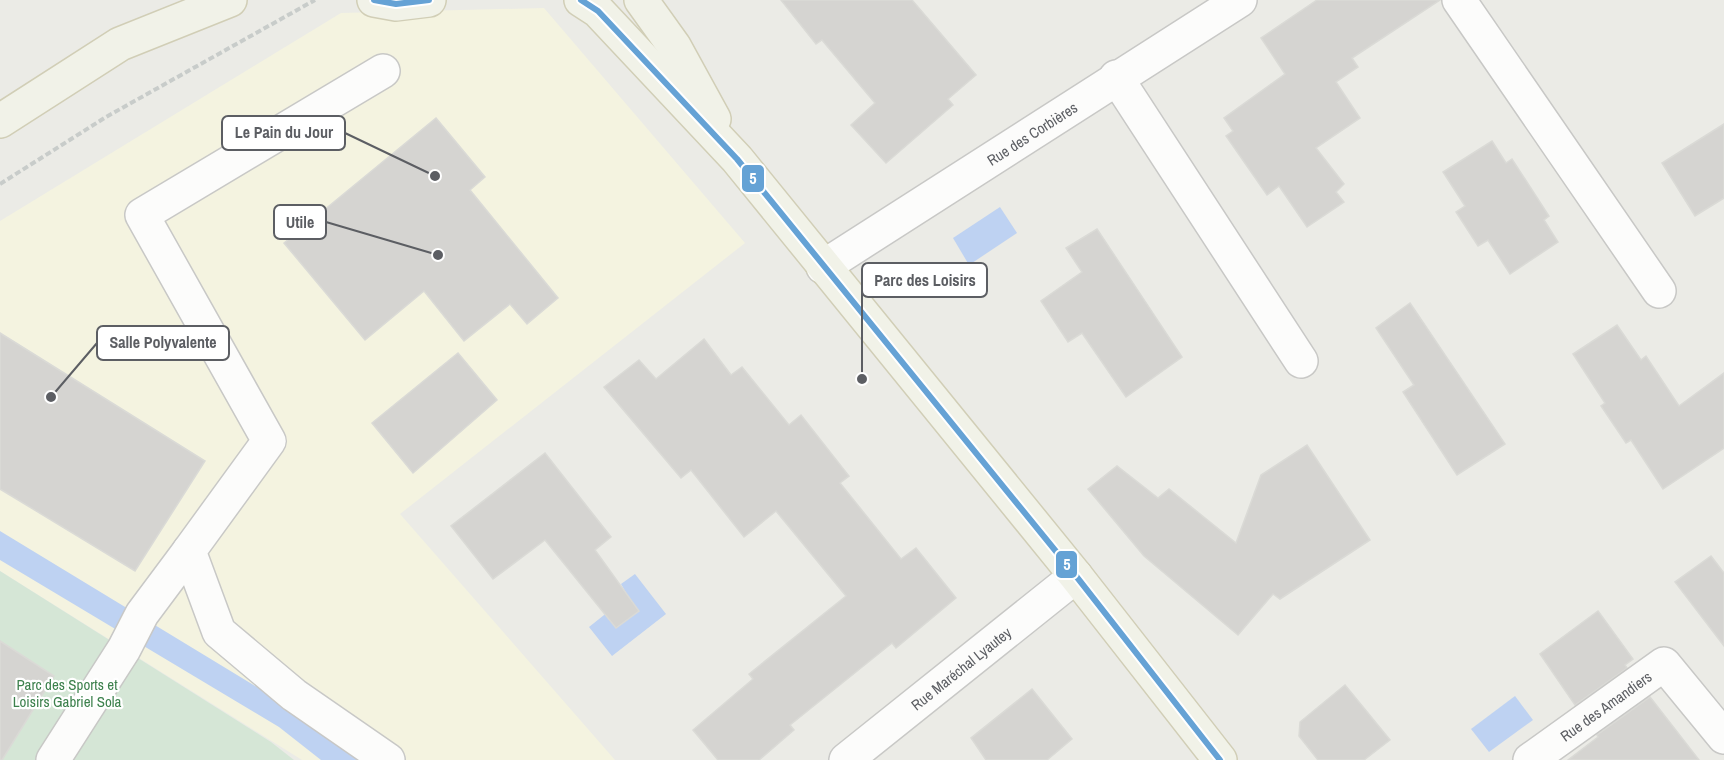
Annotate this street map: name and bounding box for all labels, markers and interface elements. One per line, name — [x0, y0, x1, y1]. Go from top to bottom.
street label: Rue des Corbières — [983, 97, 1081, 170]
callout: Le Pain du Jour — [222, 116, 345, 150]
text: Le Pain du Jour — [235, 121, 334, 143]
line badge: 5 — [741, 164, 765, 193]
text: 5 — [749, 167, 757, 189]
callout: Utile — [274, 205, 326, 239]
text: Utile — [286, 211, 314, 233]
callout: Parc des Loisirs — [862, 263, 987, 297]
text: Parc des Loisirs — [874, 269, 976, 291]
callout: Salle Polyvalente — [97, 326, 229, 360]
text: Salle Polyvalente — [109, 331, 217, 353]
line badge: 5 — [1055, 550, 1078, 579]
text: 5 — [1063, 553, 1071, 575]
street label: Rue Maréchal Lyautey — [906, 621, 1016, 715]
street label: Rue des Amandiers — [1556, 666, 1656, 746]
park label: Parc des Sports et Loisirs Gabriel Sola — [13, 674, 122, 712]

